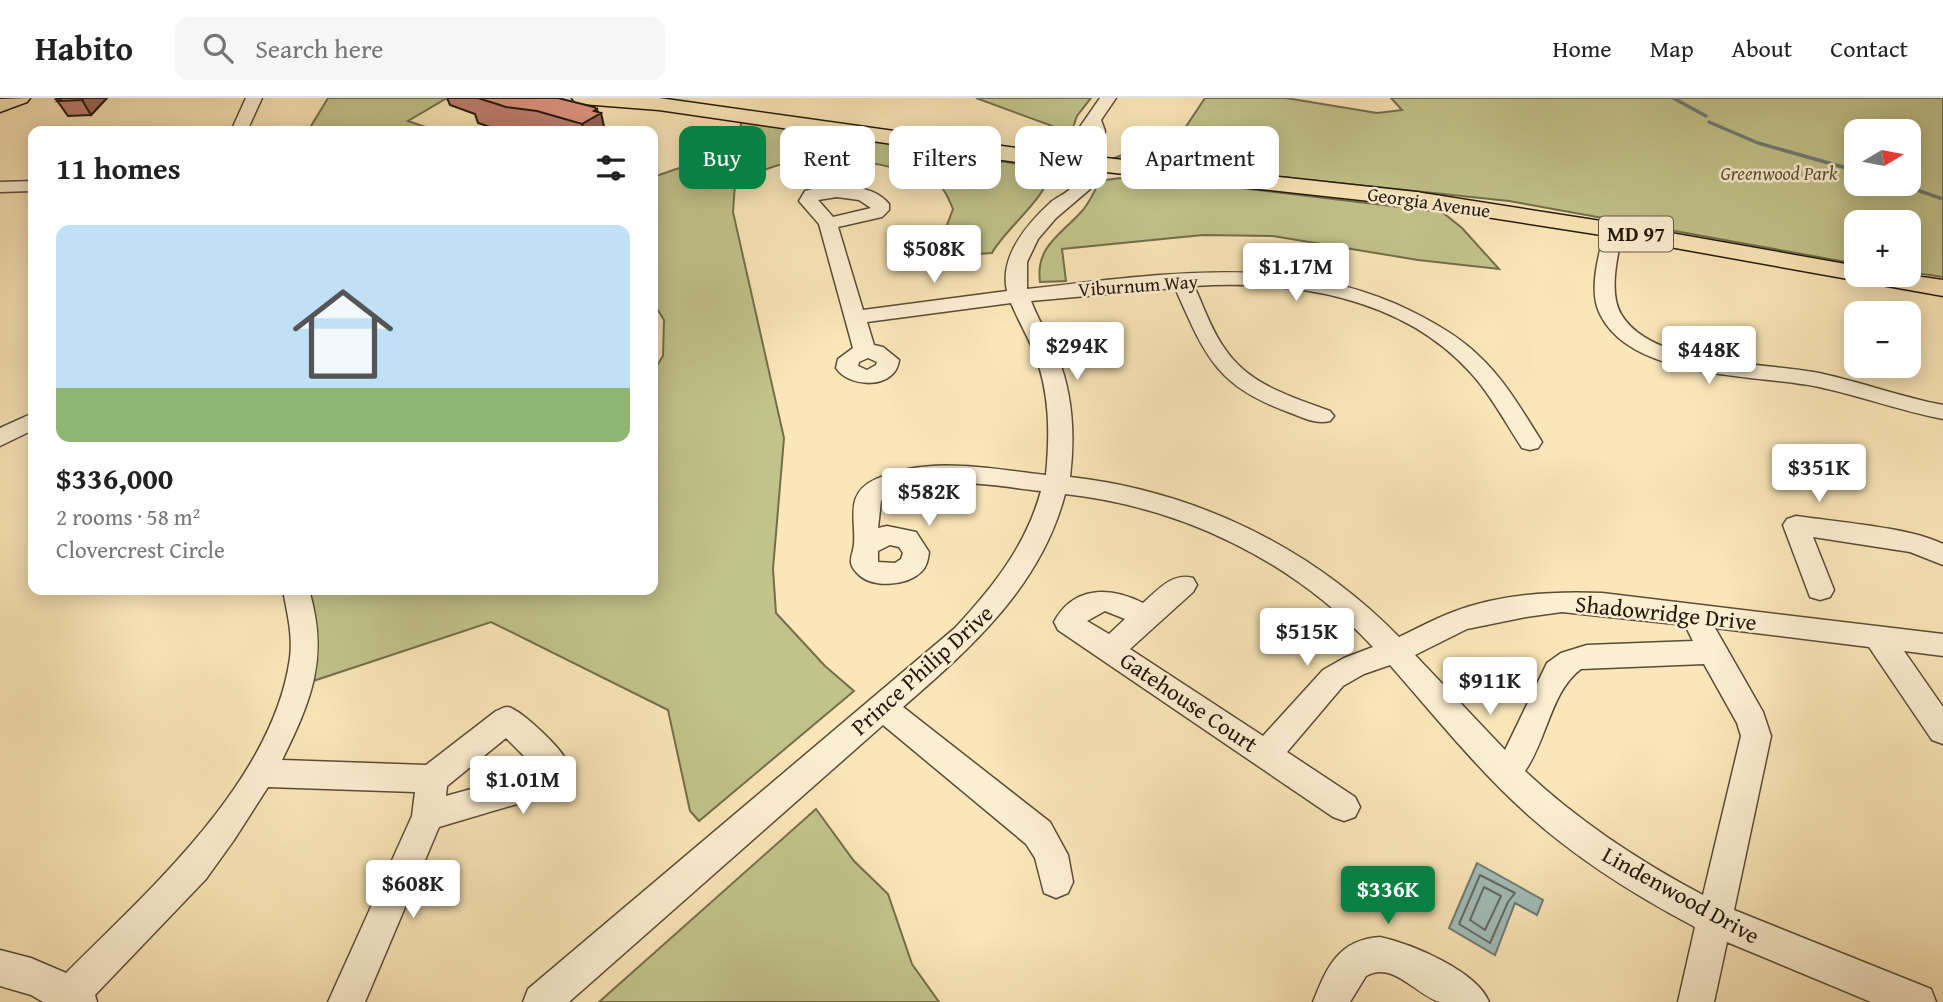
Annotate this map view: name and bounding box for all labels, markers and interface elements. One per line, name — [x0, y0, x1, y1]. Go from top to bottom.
search box — [175, 17, 665, 80]
text: Habito — [35, 24, 133, 72]
icon: search — [199, 29, 237, 67]
text: Search here — [255, 29, 383, 68]
text: Home — [1553, 31, 1612, 66]
text: Map — [1650, 31, 1694, 66]
text: About — [1732, 31, 1792, 66]
text: Contact — [1830, 31, 1908, 66]
north arrow — [1844, 119, 1922, 196]
map controls — [1844, 119, 1921, 378]
chip: Buy — [679, 126, 766, 189]
chip: Rent — [780, 126, 875, 189]
chip: Filters — [889, 126, 1001, 189]
chip: New — [1015, 126, 1107, 189]
chip: Apartment — [1121, 126, 1279, 189]
text: 11 homes — [56, 146, 181, 190]
icon: filters — [592, 149, 630, 187]
park label: Greenwood Park — [1721, 159, 1838, 187]
street label: Georgia Avenue — [1366, 180, 1492, 225]
button: + — [1844, 210, 1921, 287]
road number: MD 97 — [1599, 216, 1673, 252]
pin: $508K — [885, 226, 983, 285]
text: $508K — [903, 231, 965, 264]
pin: $1.17M — [1239, 244, 1353, 303]
text: $1.17M — [1259, 249, 1333, 282]
street label: Viburnum Way — [1077, 267, 1199, 303]
icon: home — [280, 271, 406, 397]
button: − — [1844, 301, 1921, 378]
pin: $294K — [1028, 322, 1126, 382]
pin: $448K — [1660, 327, 1758, 386]
text: $294K — [1046, 328, 1108, 361]
text: $448K — [1678, 332, 1740, 365]
pin: $351K — [1770, 444, 1868, 504]
text: $351K — [1788, 450, 1850, 483]
text: $336,000 — [56, 456, 173, 500]
pin: $582K — [880, 468, 978, 528]
text: $582K — [898, 474, 960, 507]
text: 2 rooms · 58 m² — [56, 500, 200, 533]
text: Clovercrest Circle — [56, 533, 225, 566]
street label: Shadowridge Drive — [1574, 587, 1758, 638]
street label: Prince Philip Drive — [843, 597, 1000, 742]
pin: $515K — [1258, 608, 1356, 668]
text: $515K — [1276, 614, 1338, 647]
street label: Gatehouse Court — [1114, 643, 1265, 760]
pin: $911K — [1441, 658, 1539, 717]
text: $911K — [1459, 663, 1521, 696]
pin: $1.01M — [466, 756, 580, 816]
text: $1.01M — [486, 762, 560, 795]
street label: Lindenwood Drive — [1597, 838, 1766, 951]
pin: $608K — [364, 860, 462, 920]
text: $608K — [382, 866, 444, 899]
pin: $336K — [1339, 866, 1437, 926]
text: $336K — [1357, 872, 1419, 905]

